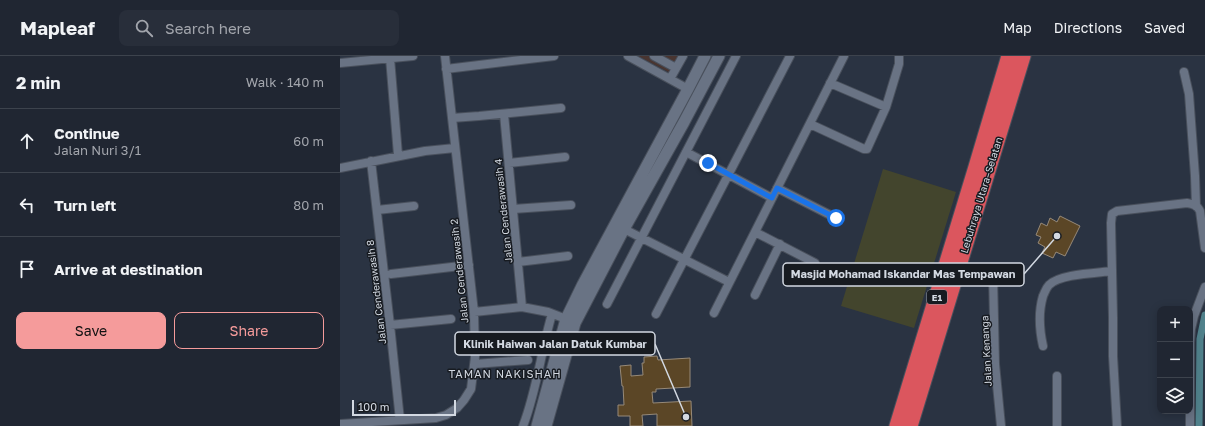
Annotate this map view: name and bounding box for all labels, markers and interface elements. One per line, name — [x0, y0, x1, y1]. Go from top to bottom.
search box — [119, 10, 399, 46]
text: Mapleaf — [20, 16, 95, 39]
icon: search — [133, 17, 155, 39]
text: Search here — [165, 19, 251, 37]
text: Map — [1003, 19, 1032, 36]
text: Directions — [1054, 19, 1122, 36]
text: Saved — [1144, 19, 1185, 36]
text: 2 min — [16, 72, 60, 93]
text: Walk · 140 m — [246, 74, 324, 90]
text: Continue — [54, 124, 120, 142]
icon: ahead — [16, 130, 38, 152]
text: 60 m — [293, 133, 324, 149]
street label: Lebuhraya Utara–Selatan — [958, 135, 1004, 255]
text: Jalan Nuri 3/1 — [54, 142, 141, 158]
route end — [699, 154, 717, 172]
street label: Jalan Cenderawasih 4 — [492, 158, 514, 264]
icon: left — [16, 194, 38, 216]
text: Turn left — [54, 196, 116, 214]
text: 80 m — [293, 197, 324, 213]
route start — [827, 209, 845, 227]
street label: Jalan Cenderawasih 2 — [448, 218, 470, 324]
street label: Jalan Cenderawasih 8 — [364, 239, 388, 345]
icon: arrive — [16, 258, 38, 280]
text: Arrive at destination — [54, 260, 203, 278]
callout: Masjid Mohamad Iskandar Mas Tempawan — [783, 263, 1024, 286]
text: Masjid Mohamad Iskandar Mas Tempawan — [791, 267, 1016, 280]
road number: E1 — [927, 290, 947, 304]
map controls — [1157, 306, 1193, 414]
button: + — [1157, 306, 1193, 342]
button: Save — [16, 312, 166, 349]
button: Share — [174, 312, 324, 349]
street label: Jalan Kenanga — [978, 315, 994, 387]
callout: Klinik Haiwan Jalan Datuk Kumbar — [455, 332, 655, 355]
text: Klinik Haiwan Jalan Datuk Kumbar — [463, 337, 648, 350]
button: − — [1157, 342, 1193, 378]
district label: TAMAN NAKISHAH — [448, 367, 562, 380]
button: layers — [1157, 378, 1193, 414]
scale bar — [352, 398, 456, 417]
text: 100 m — [358, 400, 389, 413]

